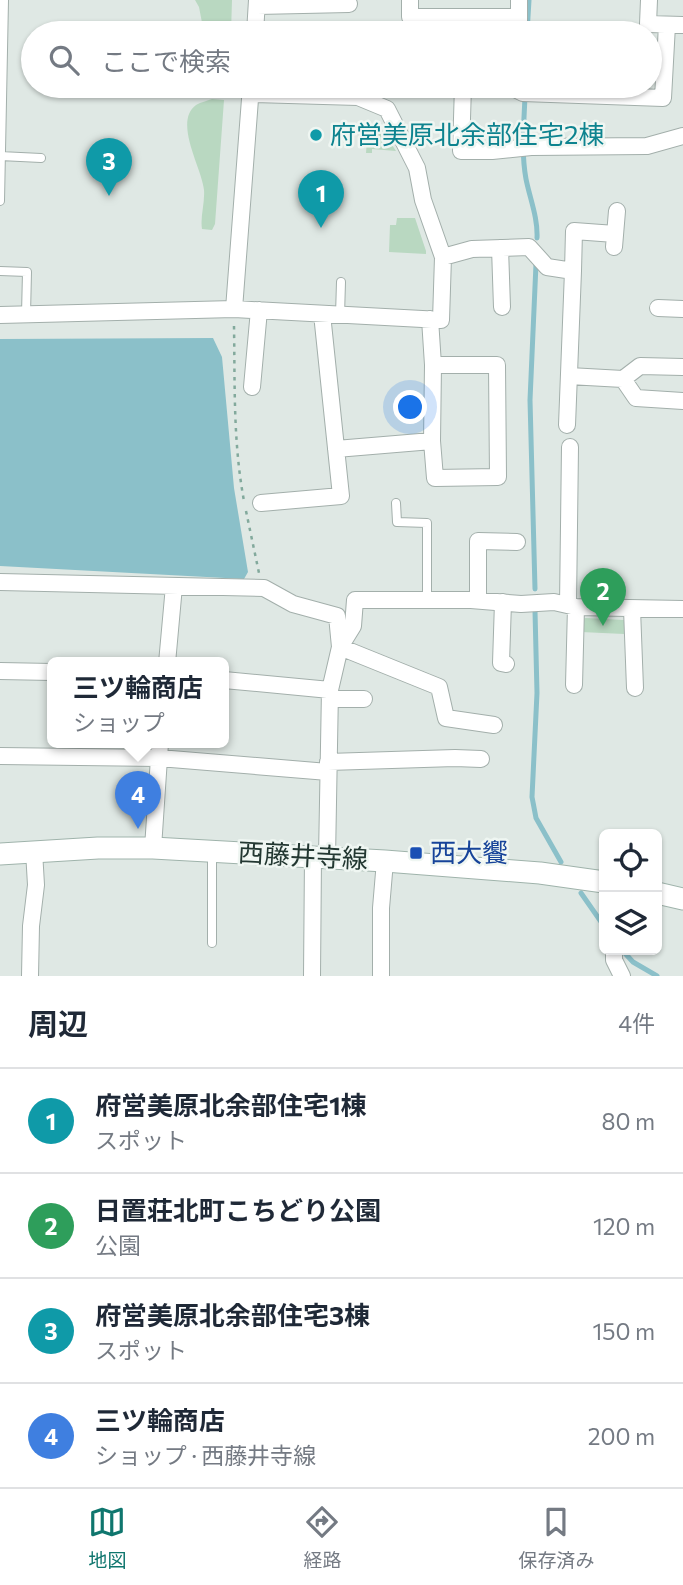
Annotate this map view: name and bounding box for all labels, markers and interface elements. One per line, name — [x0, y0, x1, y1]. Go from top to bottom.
search box — [21, 21, 662, 98]
icon: search — [45, 41, 83, 79]
text: ここで検索 — [101, 45, 231, 76]
place label: 府営美原北余部住宅2棟 — [330, 118, 604, 149]
marker: 府営美原北余部住宅2棟 — [308, 127, 324, 143]
pin: 3 — [86, 138, 132, 196]
pin: 1 — [298, 170, 344, 228]
your location — [393, 390, 427, 424]
pin: 2 — [580, 568, 626, 626]
popup — [47, 657, 229, 748]
text: 三ツ輪商店 — [73, 671, 203, 702]
text: ショップ — [73, 708, 165, 736]
pin: 4 — [115, 771, 161, 829]
map controls — [599, 829, 662, 955]
button: locate — [599, 829, 662, 892]
street label: 西藤井寺線 — [237, 836, 369, 873]
place label: 西大饗 — [430, 836, 508, 867]
marker: 西大饗 — [408, 845, 424, 861]
button: layers — [599, 892, 662, 955]
text: 周辺 — [28, 1004, 88, 1041]
text: 4件 — [618, 1009, 655, 1037]
text: 府営美原北余部住宅1棟 — [95, 1089, 367, 1120]
text: 1 — [46, 1107, 56, 1135]
text: 80 m — [602, 1107, 655, 1135]
text: スポット — [95, 1126, 187, 1154]
text: 日置荘北町こちどり公園 — [95, 1194, 381, 1225]
text: 2 — [44, 1212, 58, 1240]
text: 120 m — [593, 1212, 655, 1240]
text: 公園 — [95, 1231, 141, 1259]
text: 府営美原北余部住宅3棟 — [95, 1299, 370, 1330]
text: 3 — [44, 1317, 58, 1345]
text: 150 m — [592, 1317, 655, 1345]
text: スポット — [95, 1336, 187, 1364]
text: 三ツ輪商店 — [95, 1404, 225, 1435]
text: 4 — [44, 1422, 58, 1450]
text: 200 m — [588, 1422, 655, 1450]
text: ショップ · 西藤井寺線 — [95, 1441, 316, 1469]
tab: 地図 — [88, 1503, 127, 1572]
tab: 経路 — [303, 1503, 342, 1572]
tab: 保存済み — [518, 1503, 595, 1572]

